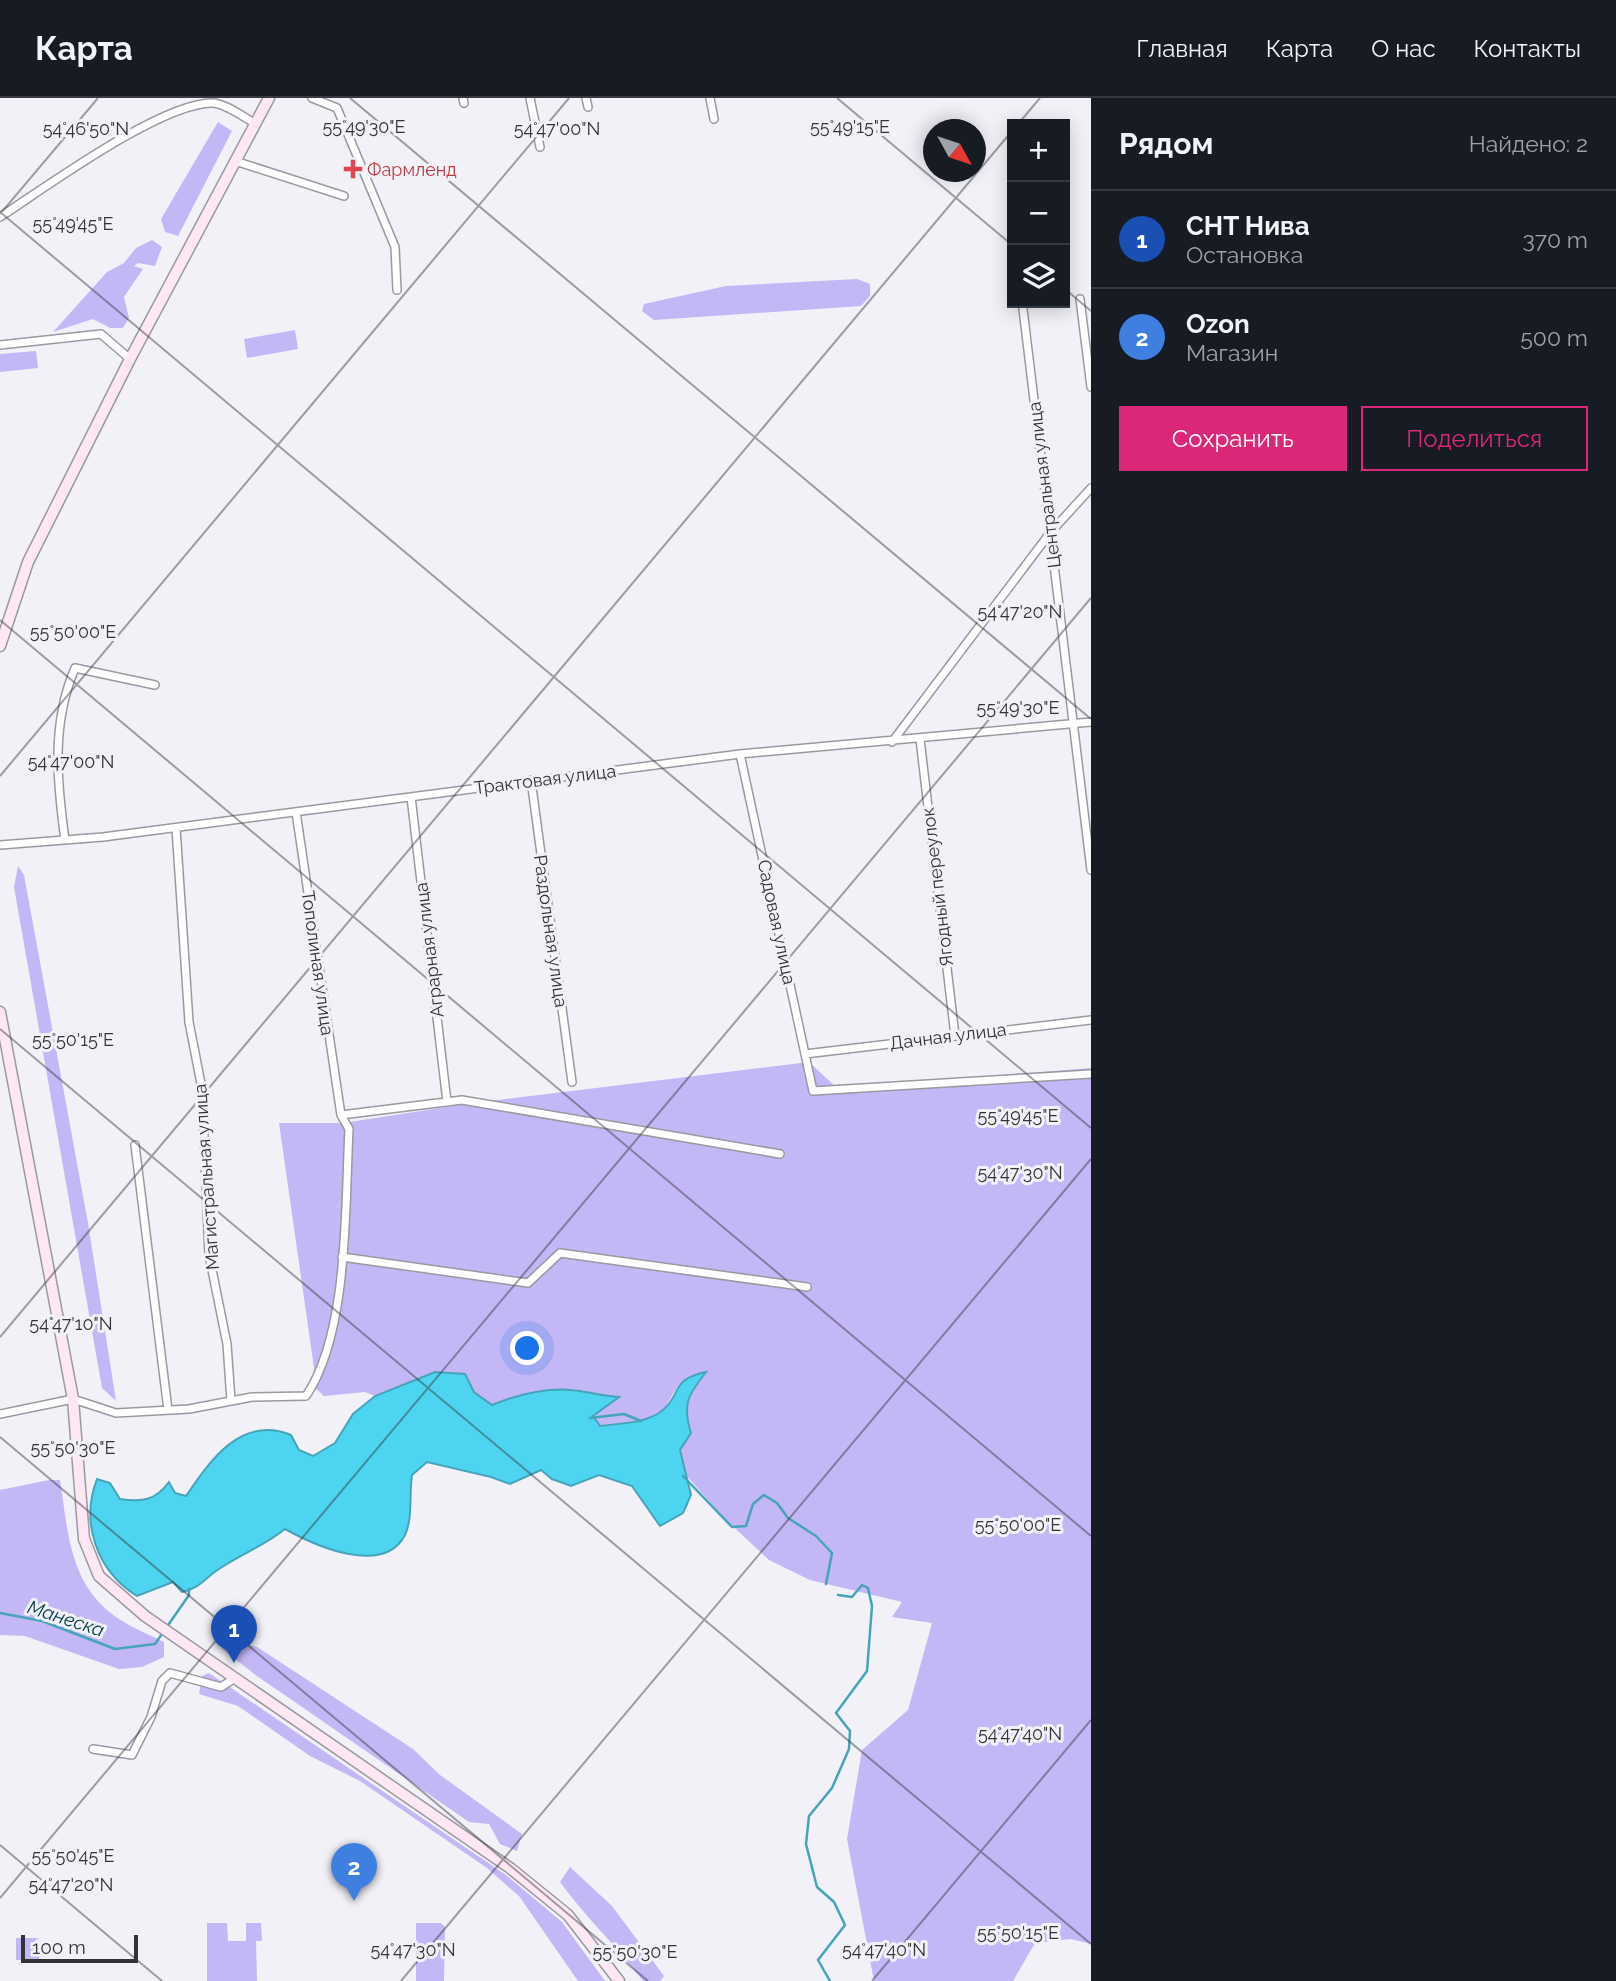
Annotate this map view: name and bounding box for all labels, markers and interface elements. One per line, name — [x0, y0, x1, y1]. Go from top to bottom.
text: Карта — [35, 29, 133, 68]
text: Главная — [1136, 34, 1228, 63]
text: Карта — [1266, 34, 1333, 63]
text: О нас — [1371, 34, 1436, 63]
text: Контакты — [1474, 34, 1581, 63]
text: 55°49'30"E — [322, 116, 406, 137]
text: 55°49'15"E — [810, 116, 890, 137]
text: 54°46'50"N — [43, 118, 129, 139]
text: 54°47'00"N — [514, 118, 600, 139]
north arrow — [923, 119, 986, 182]
map controls — [1007, 119, 1070, 308]
button: + — [1007, 119, 1070, 182]
text: Рядом — [1119, 126, 1213, 161]
text: Найдено: 2 — [1469, 130, 1588, 157]
place label: Фармленд — [367, 159, 457, 180]
marker: Фармленд — [345, 161, 361, 177]
button: − — [1007, 182, 1070, 245]
text: СНТ Нива — [1186, 211, 1310, 241]
text: 55°49'45"E — [33, 213, 113, 234]
text: 1 — [1136, 226, 1148, 253]
text: 370 m — [1523, 226, 1588, 253]
text: Остановка — [1186, 241, 1303, 268]
button: layers — [1007, 245, 1070, 308]
text: Ozon — [1186, 309, 1250, 339]
text: 2 — [1136, 324, 1148, 351]
text: 500 m — [1520, 324, 1588, 351]
text: Магазин — [1186, 339, 1278, 366]
street label: Центральная улица — [1023, 401, 1065, 569]
button: Сохранить — [1119, 406, 1347, 471]
button: Поделиться — [1361, 406, 1588, 471]
text: 54°47'20"N — [977, 601, 1063, 622]
text: 55°50'00"E — [30, 621, 116, 642]
text: 55°49'30"E — [976, 697, 1060, 718]
text: 54°47'00"N — [28, 751, 114, 772]
street label: Трактовая улица — [473, 760, 617, 798]
street label: Ягодный переулок — [917, 806, 957, 968]
street label: Раздольная улица — [530, 853, 572, 1009]
street label: Садовая улица — [754, 858, 800, 986]
street label: Аграрная улица — [410, 881, 448, 1019]
street label: Тополиная улица — [297, 889, 339, 1037]
street label: Дачная улица — [889, 1018, 1007, 1054]
text: 55°50'15"E — [32, 1029, 114, 1050]
street label: Магистральная улица — [189, 1083, 223, 1271]
text: 55°49'45"E — [978, 1105, 1058, 1126]
text: 54°47'30"N — [977, 1162, 1063, 1183]
text: 54°47'10"N — [29, 1313, 113, 1334]
your location — [510, 1331, 544, 1365]
text: 55°50'30"E — [30, 1437, 116, 1458]
text: 55°50'00"E — [975, 1514, 1061, 1535]
water label: Манеска — [25, 1595, 107, 1641]
pin: 1 — [211, 1605, 257, 1663]
text: 54°47'40"N — [978, 1723, 1062, 1744]
pin: 2 — [331, 1843, 377, 1901]
text: 55°50'45"E — [32, 1845, 114, 1866]
text: 54°47'20"N — [28, 1874, 114, 1895]
text: 55°50'15"E — [977, 1922, 1059, 1943]
scale bar — [21, 1932, 138, 1964]
text: 100 m — [32, 1936, 86, 1958]
text: 54°47'30"N — [370, 1939, 456, 1960]
text: 54°47'40"N — [842, 1939, 926, 1960]
text: 55°50'30"E — [592, 1941, 678, 1962]

